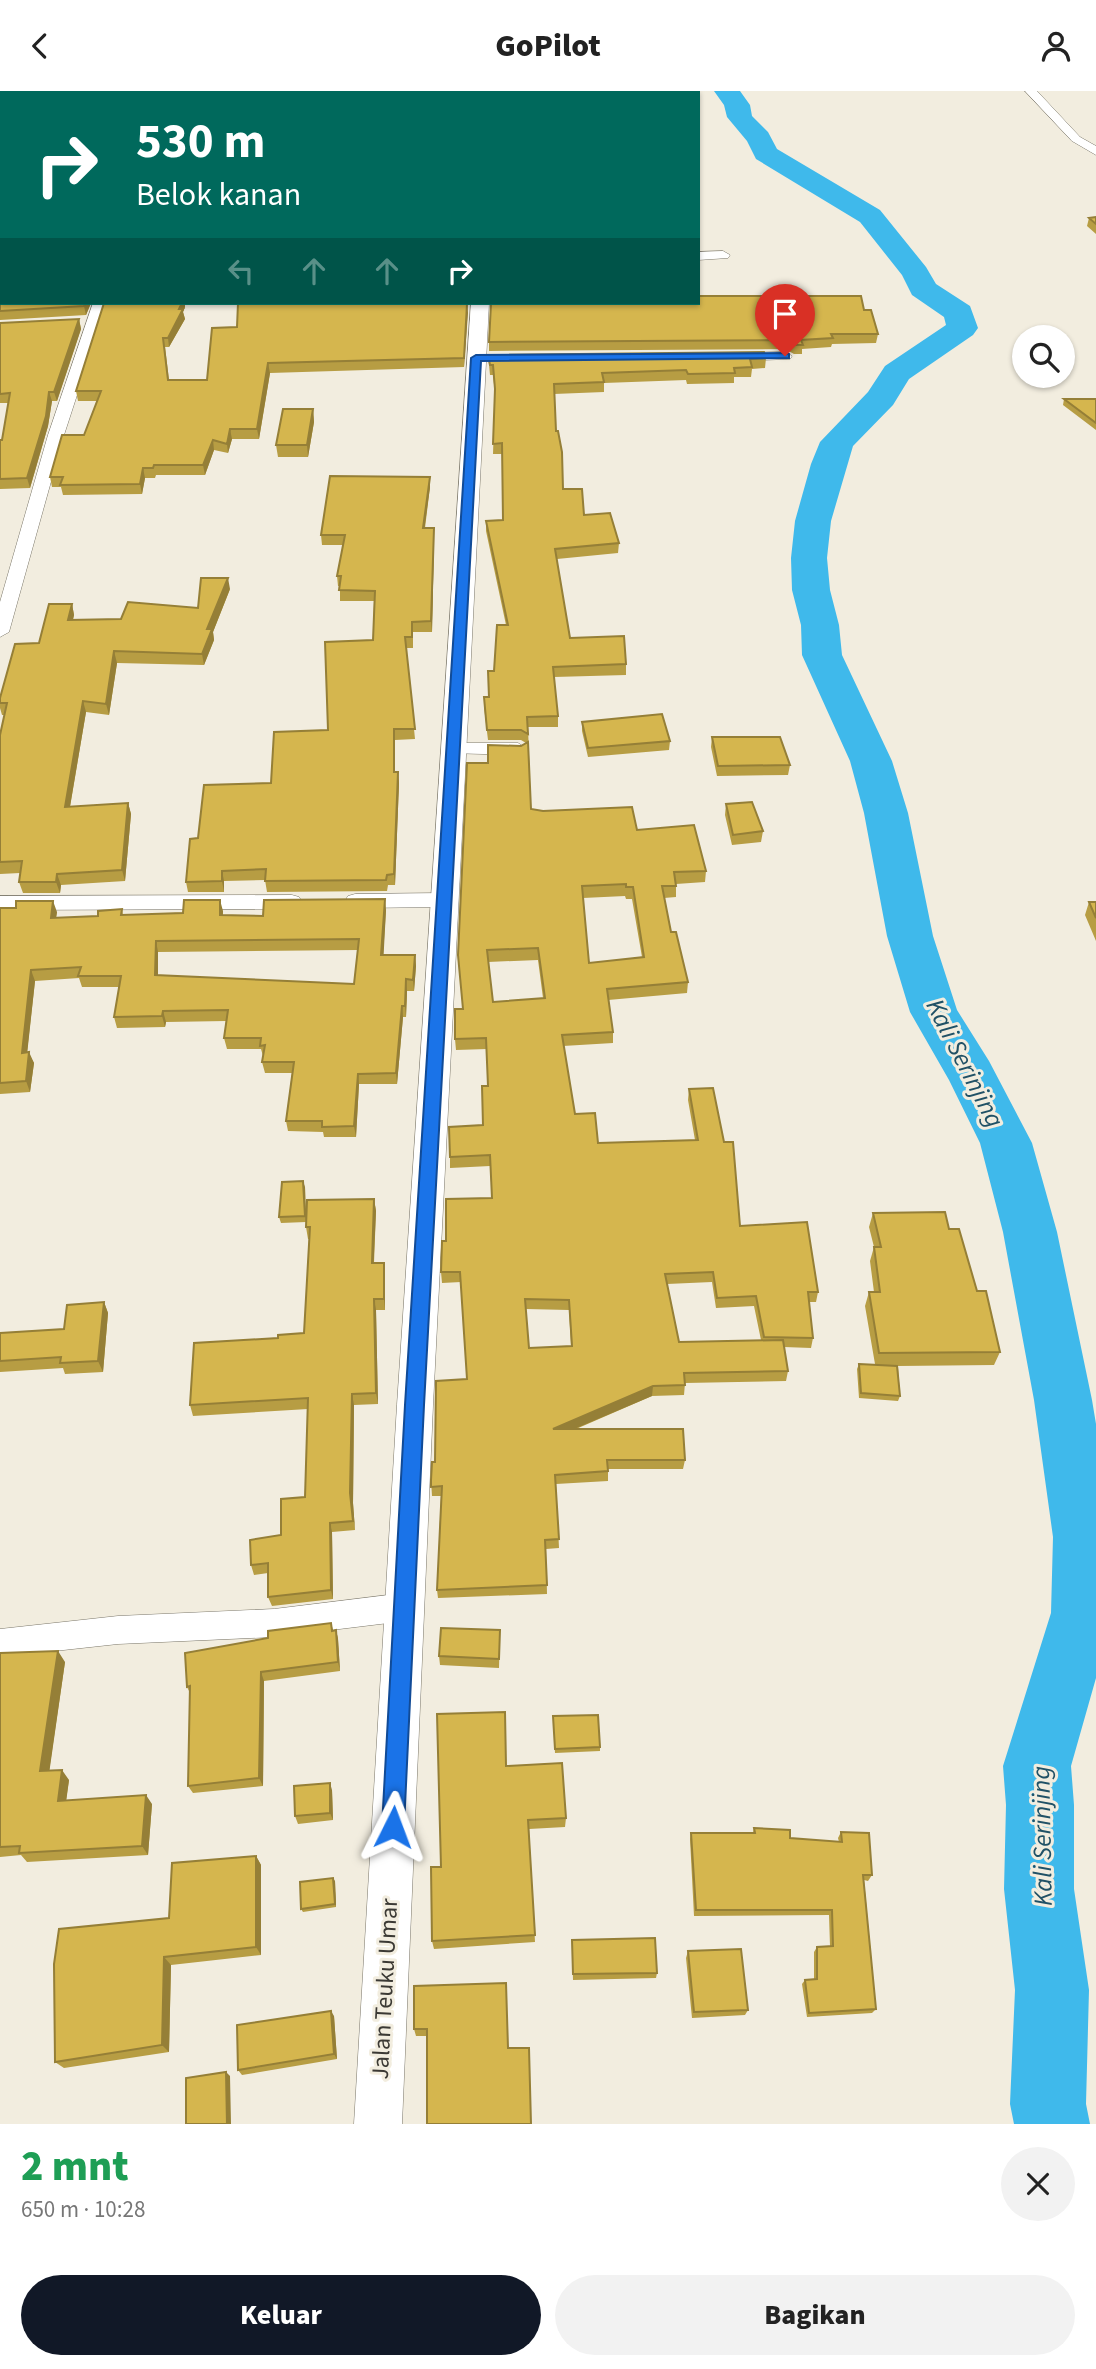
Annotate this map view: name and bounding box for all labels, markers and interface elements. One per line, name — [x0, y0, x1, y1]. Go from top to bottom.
text: GoPilot — [495, 23, 601, 69]
icon: back — [21, 27, 59, 65]
icon: person — [1037, 27, 1075, 65]
text: 530 m — [136, 107, 265, 177]
icon: right — [21, 119, 112, 210]
text: Belok kanan — [136, 172, 301, 218]
icon: left — [222, 252, 260, 290]
icon: ahead — [295, 252, 333, 290]
icon: ahead — [368, 252, 406, 290]
icon: right — [441, 252, 479, 290]
pin — [755, 284, 815, 356]
icon: arrive — [766, 295, 804, 333]
map controls — [1012, 325, 1075, 388]
button: search — [1012, 325, 1075, 388]
water label: Kali Serinjing — [917, 992, 1013, 1134]
water label: Kali Serinjing — [1022, 1766, 1062, 1906]
position arrow — [356, 1790, 430, 1864]
street label: Jalan Teuku Umar — [363, 1897, 407, 2080]
text: 2 mnt — [21, 2137, 129, 2197]
button: close — [1001, 2147, 1075, 2221]
text: 650 m · 10:28 — [21, 2193, 145, 2226]
button: Keluar — [21, 2275, 541, 2355]
button: Bagikan — [555, 2275, 1075, 2355]

